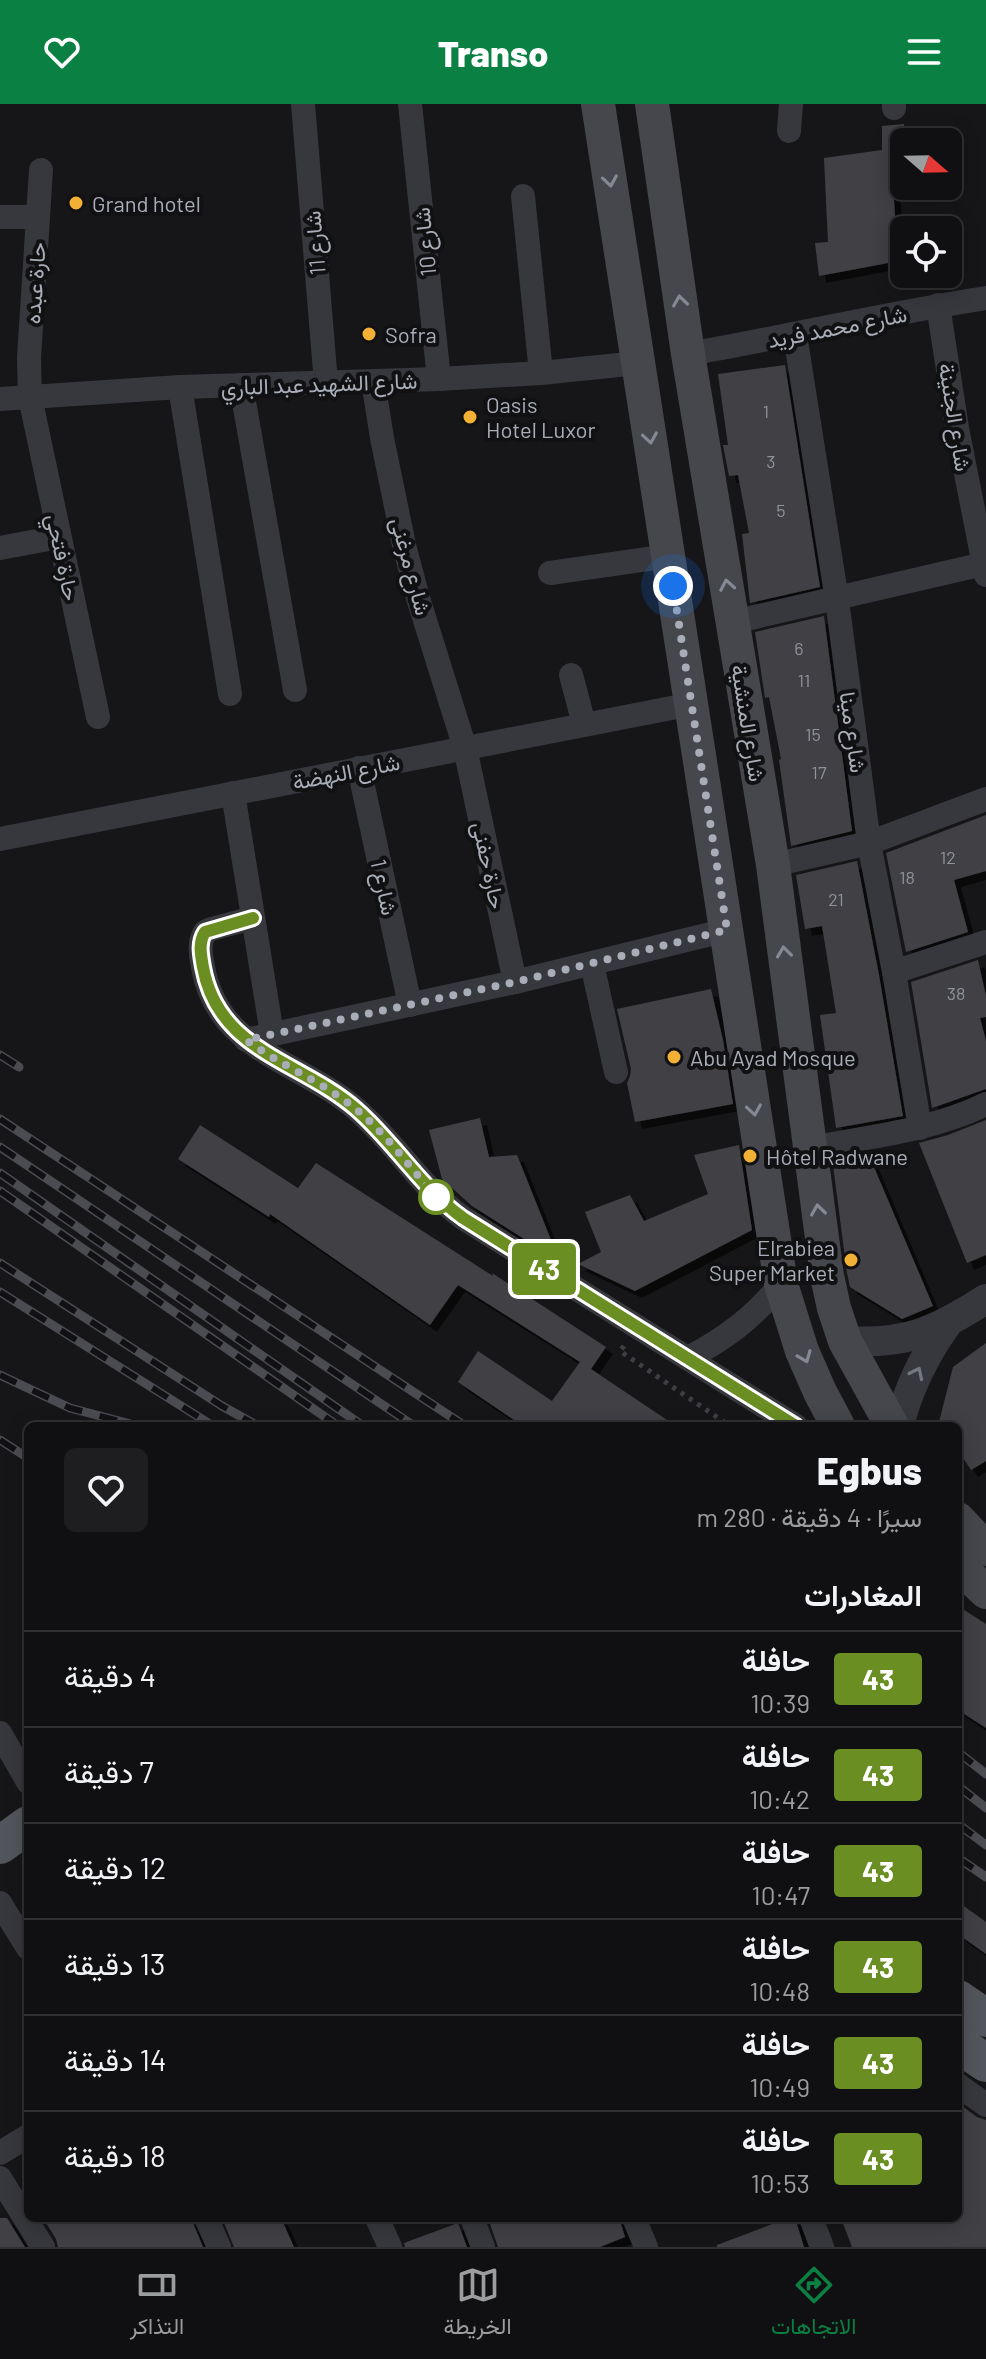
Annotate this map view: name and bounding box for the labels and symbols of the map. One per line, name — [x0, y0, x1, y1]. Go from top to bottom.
north arrow — [890, 128, 962, 200]
one-way arrow — [601, 174, 618, 188]
place label: Grand hotel — [92, 190, 201, 216]
marker: Grand hotel — [67, 194, 85, 212]
street label: شارع 10 — [407, 206, 444, 278]
street label: شارع 11 — [298, 210, 333, 276]
street label: حارة عبده — [18, 241, 52, 325]
one-way arrow — [672, 294, 689, 307]
street label: شارع محمد فريد — [765, 300, 909, 355]
place label: Sofra — [385, 321, 437, 347]
marker: Sofra — [360, 325, 378, 343]
street label: شارع الجنينة — [932, 361, 977, 473]
street label: شارع الشهيد عبد الباري — [220, 367, 418, 406]
place label: Oasis Hotel Luxor — [486, 391, 595, 442]
house number: 1 — [763, 400, 769, 422]
marker: Oasis Hotel Luxor — [461, 408, 479, 426]
one-way arrow — [641, 431, 658, 445]
house number: 3 — [766, 450, 776, 472]
house number: 5 — [776, 499, 786, 521]
street label: حارة فتحي — [35, 511, 86, 604]
street label: شارع مرغنى — [384, 514, 438, 619]
your location — [653, 566, 693, 606]
one-way arrow — [719, 578, 736, 592]
house number: 6 — [794, 637, 804, 659]
street label: شارع المنشية — [724, 663, 771, 784]
house number: 11 — [798, 669, 810, 691]
street label: شارع مينا — [832, 690, 873, 775]
house number: 15 — [805, 723, 821, 745]
street label: شارع النهضة — [290, 748, 402, 797]
house number: 17 — [812, 761, 827, 783]
street label: حارة حفنى — [466, 819, 512, 911]
house number: 12 — [940, 846, 956, 868]
street label: شارع 1 — [363, 857, 404, 918]
house number: 18 — [899, 866, 915, 888]
house number: 21 — [828, 888, 844, 910]
one-way arrow — [776, 945, 793, 959]
house number: 38 — [947, 982, 965, 1004]
place label: Abu Ayad Mosque — [690, 1044, 856, 1070]
marker: Abu Ayad Mosque — [665, 1048, 683, 1066]
one-way arrow — [745, 1103, 762, 1117]
place label: Hôtel Radwane — [766, 1143, 908, 1169]
marker: Hôtel Radwane — [741, 1147, 759, 1165]
unlabelled marker — [419, 1180, 453, 1214]
one-way arrow — [809, 1203, 826, 1216]
place label: Elrabiea Super Market — [709, 1234, 835, 1285]
line badge: 43 — [508, 1243, 580, 1295]
marker: Elrabiea Super Market — [842, 1251, 860, 1269]
one-way arrow — [795, 1349, 812, 1363]
one-way arrow — [907, 1366, 923, 1381]

